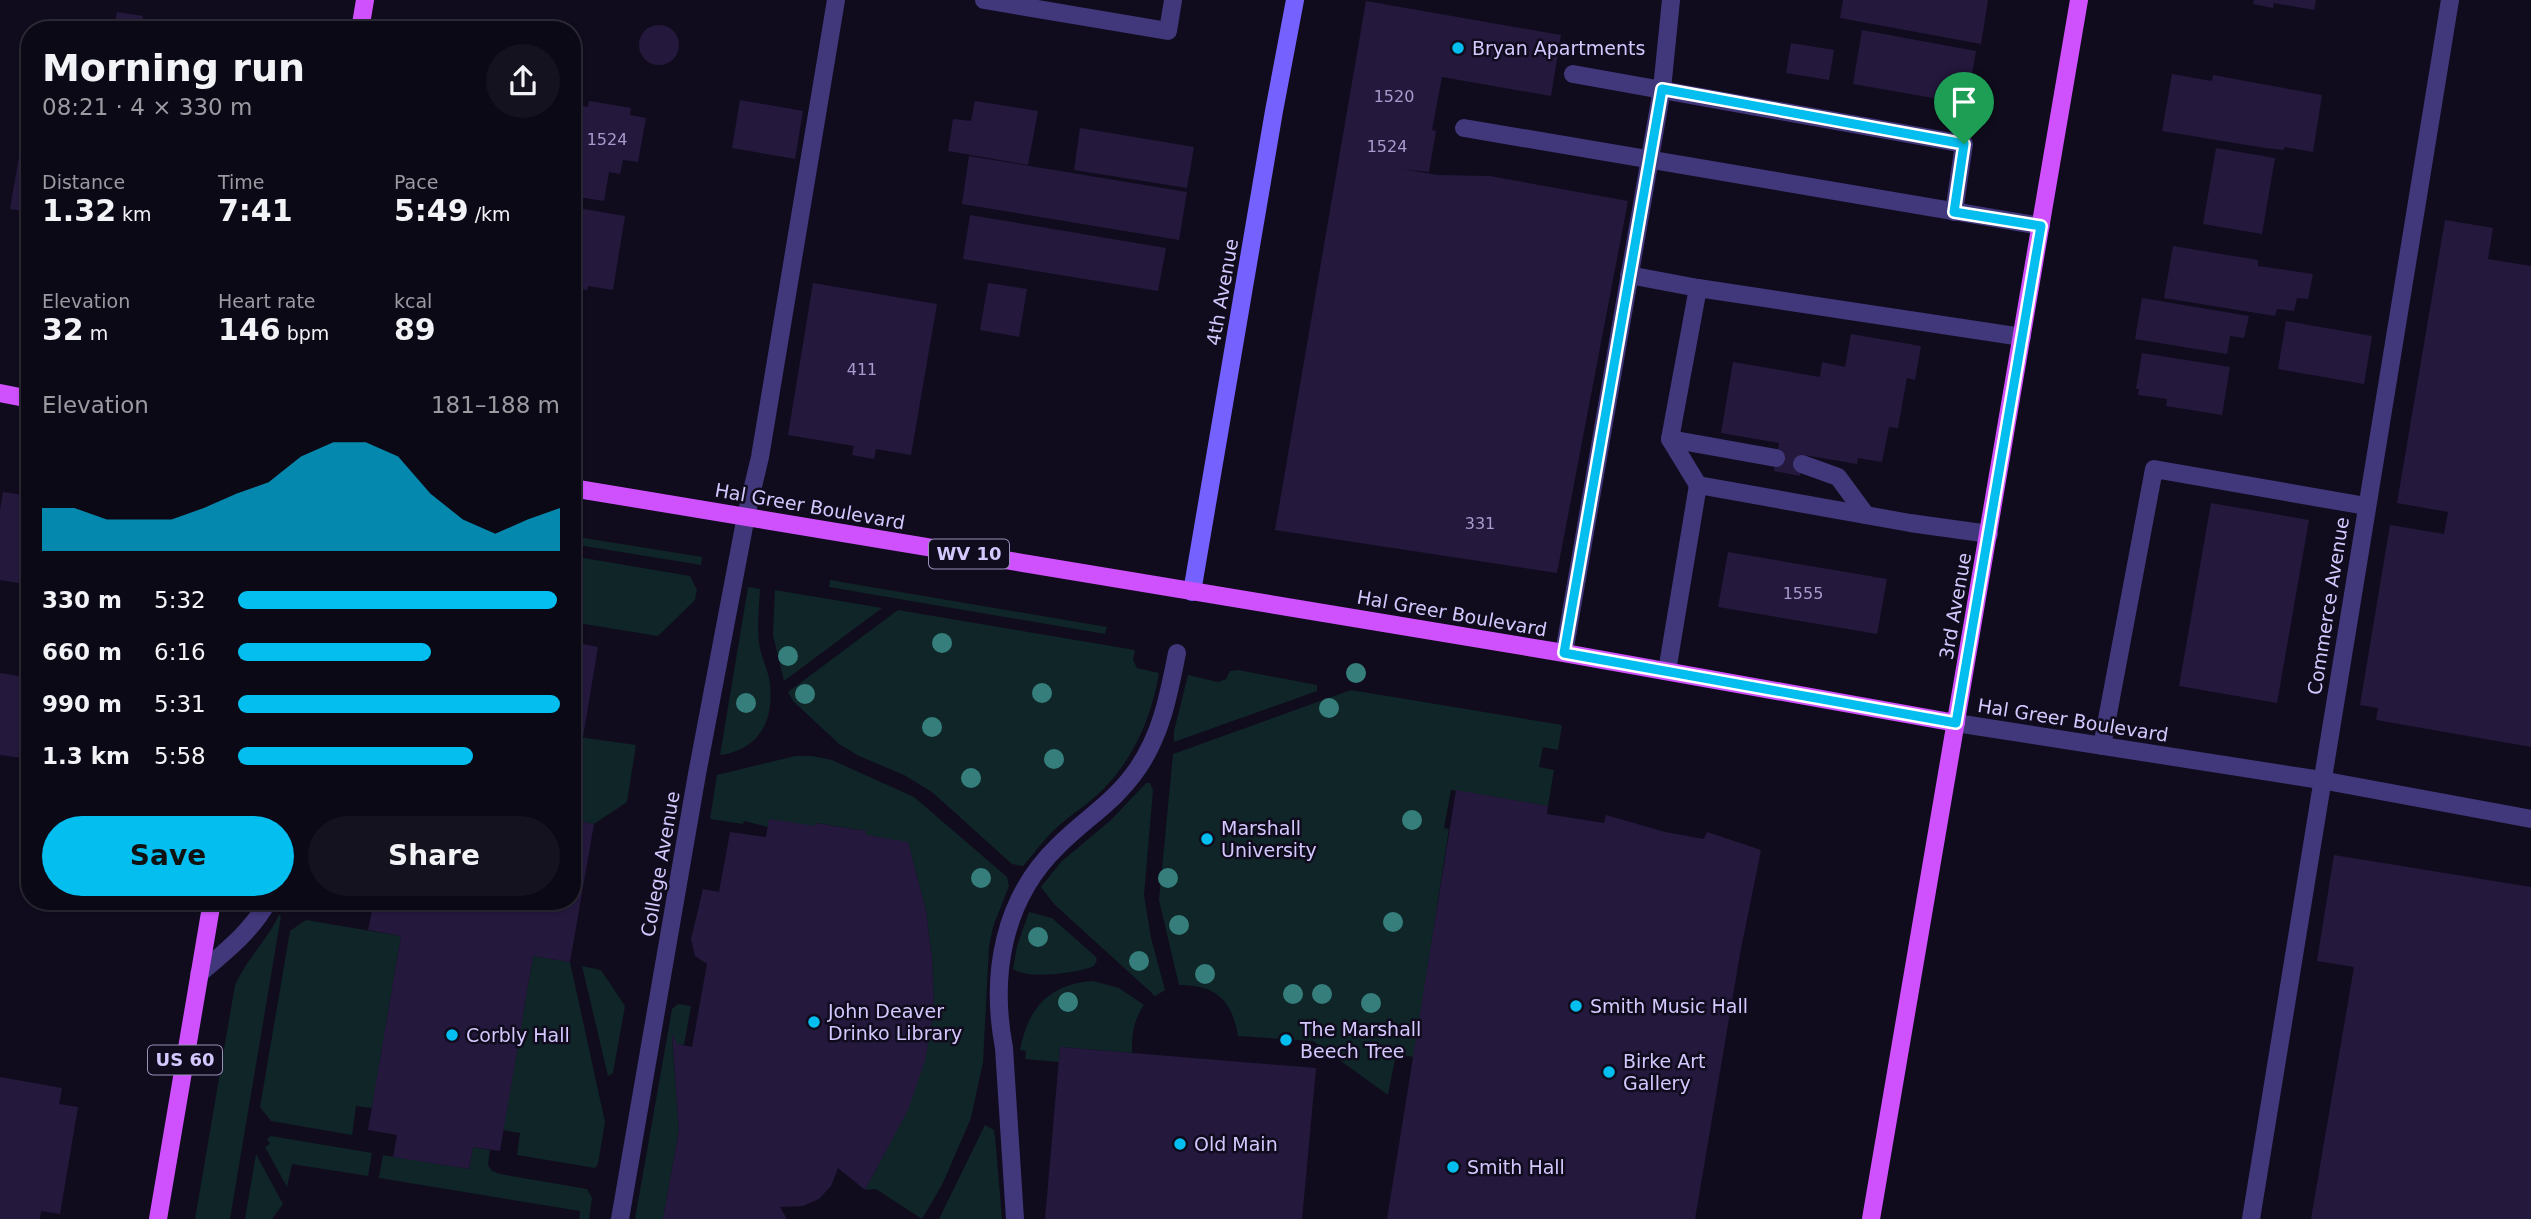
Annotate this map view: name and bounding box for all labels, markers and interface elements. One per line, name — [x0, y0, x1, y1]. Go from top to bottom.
place label: Bryan Apartments — [1472, 37, 1645, 59]
marker: Bryan Apartments — [1450, 40, 1466, 56]
button: share — [486, 44, 560, 118]
text: Morning run — [42, 46, 305, 90]
pin — [1934, 72, 1994, 144]
icon: arrive — [1945, 83, 1983, 121]
house number: 1520 — [1374, 87, 1414, 106]
text: 08:21 · 4 × 330 m — [42, 94, 252, 120]
house number: 1524 — [587, 130, 627, 149]
house number: 1524 — [1367, 137, 1407, 156]
text: Distance — [42, 171, 125, 193]
text: Time — [218, 171, 265, 193]
text: Pace — [394, 171, 438, 193]
text: 1.32 — [42, 193, 116, 228]
text: 7:41 — [218, 193, 293, 228]
text: 5:49 — [394, 193, 469, 228]
text: km — [116, 203, 152, 225]
text: /km — [469, 203, 511, 225]
street label: 4th Avenue — [1202, 237, 1242, 347]
text: Elevation — [42, 290, 130, 312]
text: Heart rate — [218, 290, 316, 312]
text: kcal — [394, 290, 432, 312]
text: 32 — [42, 312, 84, 347]
text: 146 — [218, 312, 281, 347]
text: 89 — [394, 312, 436, 347]
text: m — [84, 322, 108, 344]
text: bpm — [281, 322, 329, 344]
house number: 411 — [847, 360, 877, 379]
text: Elevation — [42, 392, 149, 418]
text: 181–188 m — [431, 392, 560, 418]
street label: Hal Greer Boulevard — [713, 478, 907, 534]
house number: 331 — [1465, 514, 1495, 533]
street label: Commerce Avenue — [2303, 516, 2353, 696]
road number: WV 10 — [929, 540, 1009, 568]
street label: 3rd Avenue — [1935, 551, 1975, 661]
house number: 1555 — [1783, 584, 1823, 603]
street label: Hal Greer Boulevard — [1355, 585, 1549, 641]
text: 330 m — [42, 587, 122, 613]
text: 5:32 — [154, 587, 206, 613]
text: 660 m — [42, 639, 122, 665]
text: 6:16 — [154, 639, 206, 665]
text: 990 m — [42, 691, 122, 717]
text: 5:31 — [154, 691, 206, 717]
street label: Hal Greer Boulevard — [1976, 694, 2170, 746]
text: 1.3 km — [42, 743, 130, 769]
text: 5:58 — [154, 743, 206, 769]
street label: College Avenue — [636, 789, 684, 939]
button: Save — [42, 816, 294, 896]
button: Share — [308, 816, 560, 896]
place label: Marshall University — [1221, 817, 1317, 861]
marker: Marshall University — [1199, 831, 1215, 847]
place label: Smith Music Hall — [1590, 995, 1748, 1017]
marker: Smith Music Hall — [1568, 998, 1584, 1014]
place label: John Deaver Drinko Library — [827, 1000, 962, 1044]
marker: John Deaver Drinko Library — [806, 1014, 822, 1030]
place label: The Marshall Beech Tree — [1299, 1018, 1421, 1062]
place label: Corbly Hall — [466, 1024, 570, 1046]
marker: Corbly Hall — [444, 1027, 460, 1043]
marker: The Marshall Beech Tree — [1278, 1032, 1294, 1048]
road number: US 60 — [148, 1045, 222, 1074]
place label: Birke Art Gallery — [1623, 1050, 1705, 1094]
marker: Birke Art Gallery — [1601, 1064, 1617, 1080]
place label: Old Main — [1194, 1133, 1278, 1155]
marker: Old Main — [1172, 1136, 1188, 1152]
place label: Smith Hall — [1467, 1156, 1565, 1178]
marker: Smith Hall — [1445, 1159, 1461, 1175]

